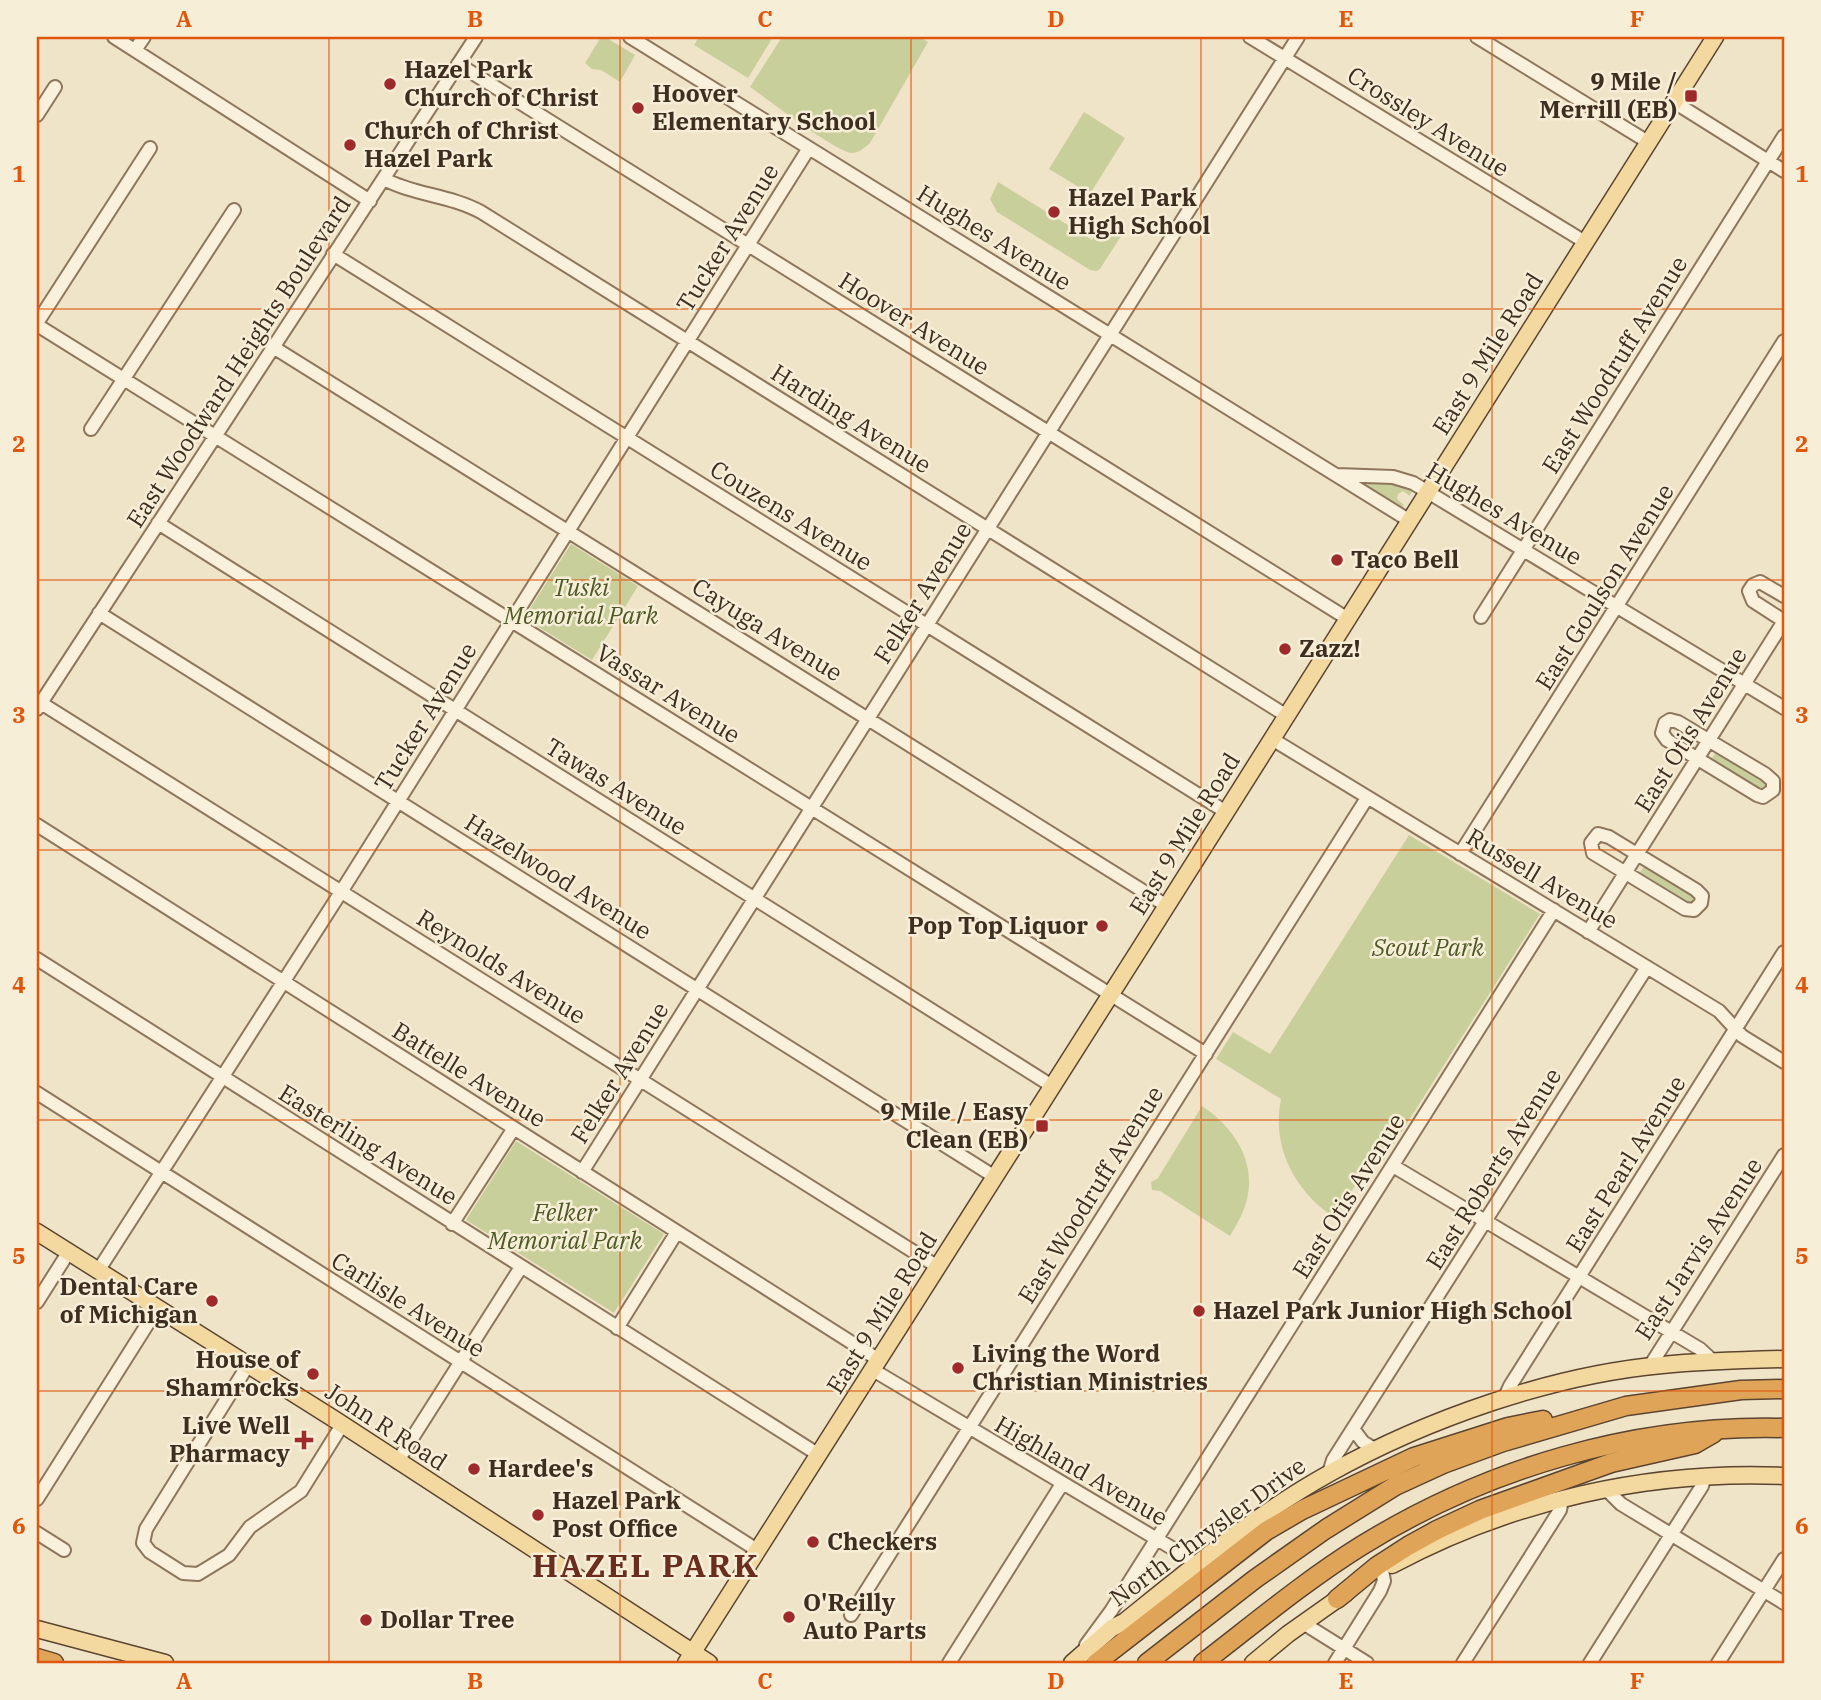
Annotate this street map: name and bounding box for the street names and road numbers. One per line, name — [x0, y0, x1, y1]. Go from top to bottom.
street label: Crossley Avenue — [1341, 58, 1516, 184]
street label: Tucker Avenue — [669, 157, 786, 318]
street label: Hughes Avenue — [911, 177, 1078, 297]
street label: East Woodward Heights Boulevard — [119, 190, 358, 533]
street label: East Woodruff Avenue — [1534, 250, 1694, 479]
street label: Hoover Avenue — [833, 264, 996, 382]
street label: East 9 Mile Road — [1424, 266, 1550, 441]
street label: Harding Avenue — [765, 356, 938, 480]
street label: Couzens Avenue — [704, 452, 879, 578]
street label: Hughes Avenue — [1421, 454, 1588, 572]
street label: East Goulson Avenue — [1528, 477, 1681, 696]
street label: Felker Avenue — [866, 516, 978, 669]
street label: Cayuga Avenue — [686, 570, 849, 688]
street label: Tucker Avenue — [367, 636, 484, 797]
street label: Vassar Avenue — [590, 636, 747, 750]
street label: East Otis Avenue — [1627, 641, 1754, 818]
street label: Tawas Avenue — [540, 730, 693, 842]
street label: East 9 Mile Road — [1121, 746, 1247, 921]
street label: Hazelwood Avenue — [459, 806, 658, 947]
street label: Russell Avenue — [1461, 820, 1624, 936]
street label: Reynolds Avenue — [411, 901, 592, 1031]
street label: Felker Avenue — [563, 996, 675, 1149]
street label: Battelle Avenue — [387, 1014, 553, 1134]
street label: East Roberts Avenue — [1418, 1062, 1568, 1275]
street label: East Pearl Avenue — [1558, 1069, 1692, 1258]
street label: Easterling Avenue — [273, 1076, 464, 1212]
street label: East Woodruff Avenue — [1010, 1080, 1170, 1309]
street label: East Otis Avenue — [1285, 1107, 1412, 1284]
street label: East Jarvis Avenue — [1627, 1151, 1769, 1346]
street label: East 9 Mile Road — [818, 1225, 944, 1400]
street label: Carlisle Avenue — [326, 1244, 491, 1364]
street label: John R Road — [320, 1375, 454, 1477]
street label: Highland Avenue — [989, 1408, 1174, 1533]
street label: North Chrysler Drive — [1103, 1449, 1312, 1613]

